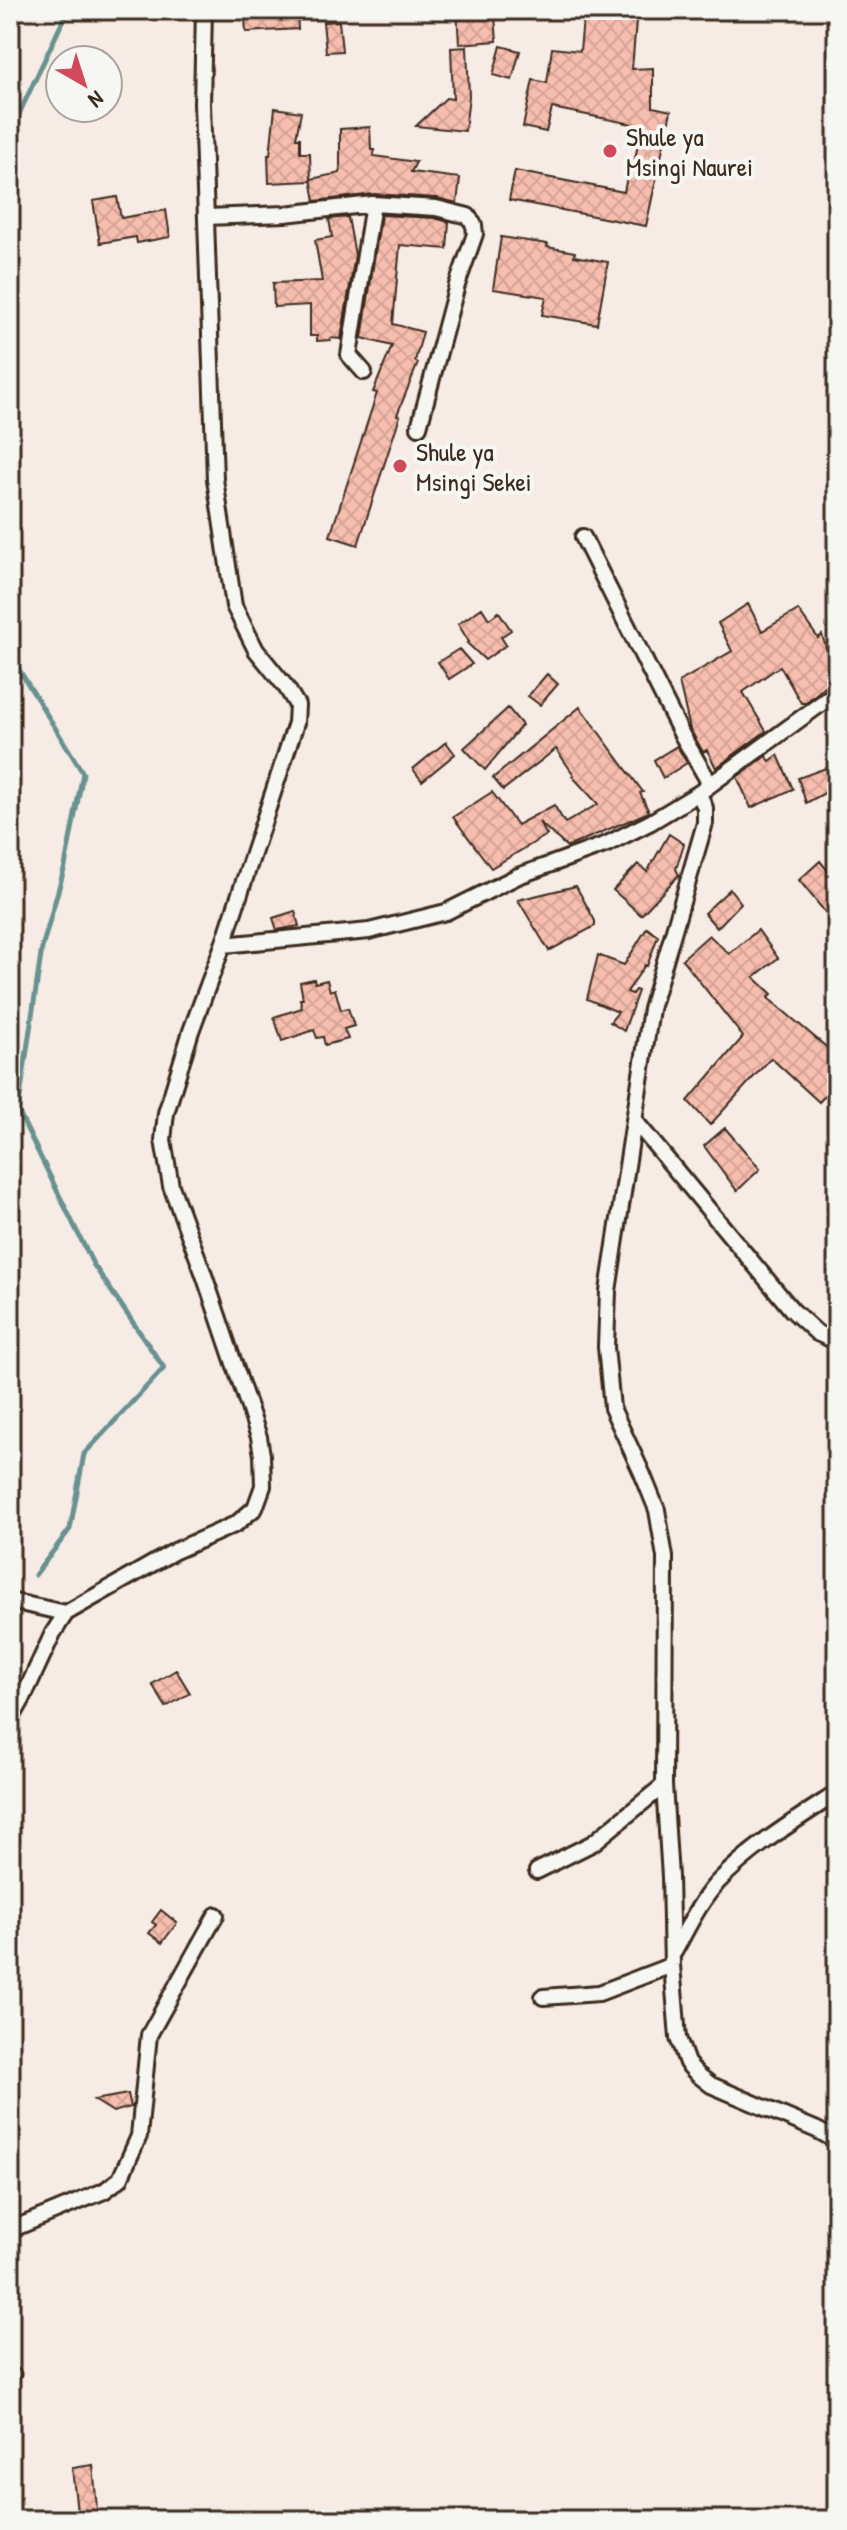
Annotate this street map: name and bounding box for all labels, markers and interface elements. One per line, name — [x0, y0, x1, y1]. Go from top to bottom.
north arrow — [44, 44, 124, 124]
text: N — [82, 84, 111, 115]
place label: Shule ya Msingi Naurei — [626, 119, 753, 184]
marker: Shule ya Msingi Naurei — [601, 142, 619, 160]
place label: Shule ya Msingi Sekei — [416, 434, 532, 499]
marker: Shule ya Msingi Sekei — [391, 457, 409, 475]

